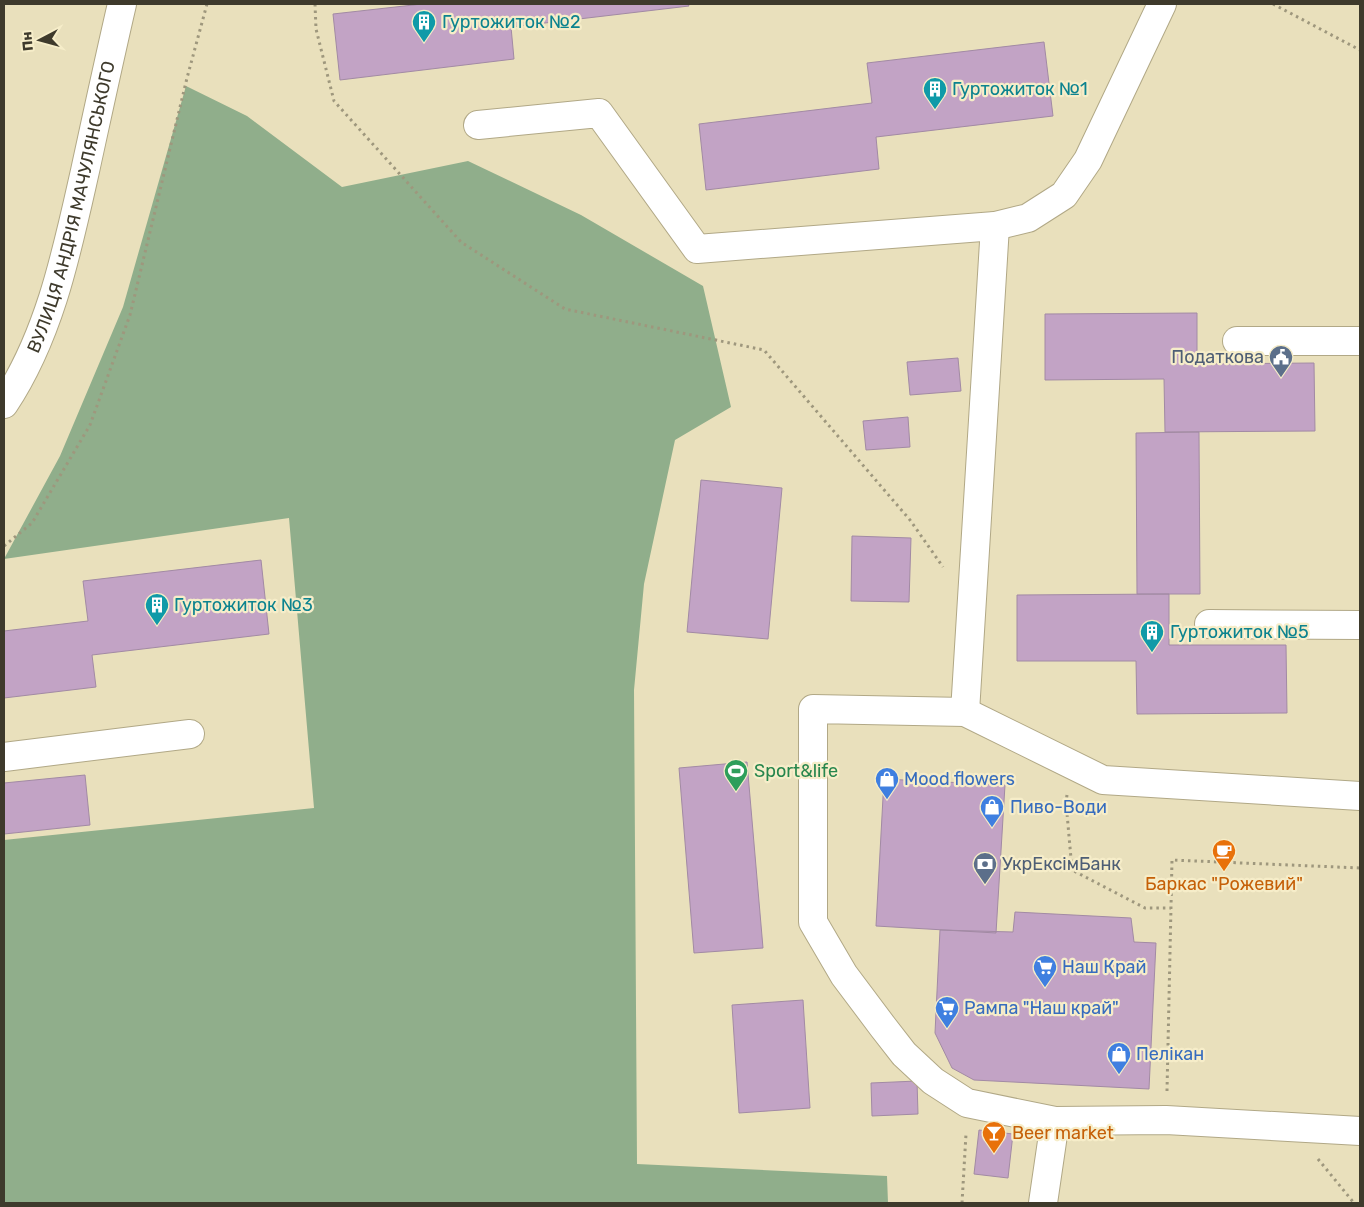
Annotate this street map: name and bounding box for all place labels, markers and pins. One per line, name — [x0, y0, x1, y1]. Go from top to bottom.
building icon: Гуртожиток №2 — [411, 9, 437, 43]
place label: Гуртожиток №2 — [442, 11, 580, 33]
building icon: Гуртожиток №1 — [922, 76, 948, 110]
place label: Гуртожиток №1 — [952, 78, 1088, 100]
public building icon: Податкова — [1268, 344, 1294, 378]
place label: Податкова — [1171, 346, 1264, 368]
building icon: Гуртожиток №3 — [144, 592, 170, 626]
place label: Гуртожиток №3 — [174, 594, 313, 616]
building icon: Гуртожиток №5 — [1139, 619, 1165, 653]
place label: Гуртожиток №5 — [1170, 621, 1309, 643]
sports icon: Sport&life — [723, 758, 749, 792]
place label: Sport&life — [754, 760, 838, 782]
shop icon: Mood flowers — [874, 766, 900, 800]
place label: Mood flowers — [904, 768, 1015, 790]
shop icon: Пиво-Води — [979, 794, 1005, 828]
place label: Пиво-Води — [1010, 796, 1107, 818]
cafe icon: Баркас "Рожевий" — [1211, 838, 1237, 872]
bank icon: УкрЕксімБанк — [972, 851, 998, 885]
place label: УкрЕксімБанк — [1002, 853, 1121, 875]
place label: Баркас "Рожевий" — [1145, 873, 1303, 895]
supermarket icon: Наш Край — [1032, 954, 1058, 988]
place label: Наш Край — [1062, 956, 1147, 978]
supermarket icon: Рампа "Наш край" — [934, 995, 960, 1029]
place label: Рампа "Наш край" — [964, 997, 1119, 1019]
shop icon: Пелікан — [1106, 1041, 1132, 1075]
place label: Пелікан — [1136, 1043, 1204, 1065]
bar icon: Beer market — [981, 1120, 1007, 1154]
place label: Beer market — [1012, 1122, 1114, 1144]

